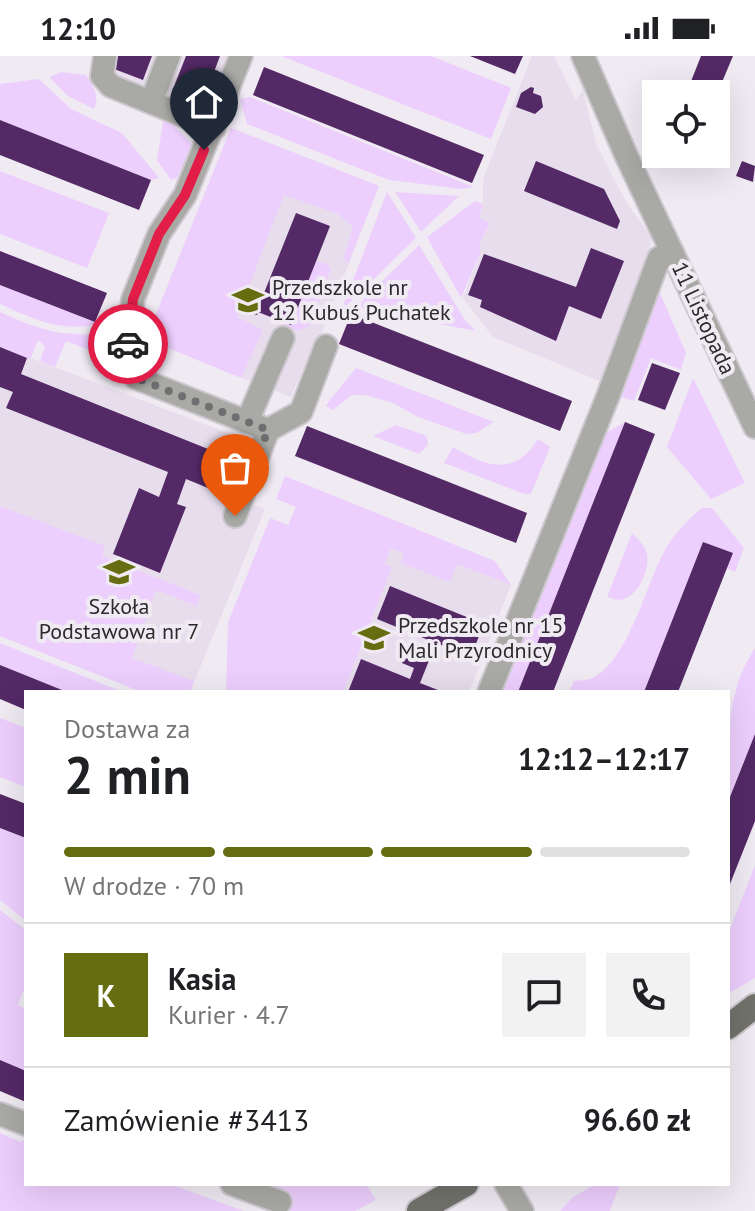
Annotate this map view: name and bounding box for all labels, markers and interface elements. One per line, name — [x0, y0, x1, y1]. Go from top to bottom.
text: 12:10 — [40, 9, 116, 48]
pin — [170, 68, 238, 150]
icon: home — [182, 80, 226, 124]
map controls — [642, 80, 730, 168]
button: locate — [642, 80, 730, 168]
street label: 11 Listopada — [666, 257, 742, 379]
place label: Przedszkole nr 12 Kubuś Puchatek — [272, 273, 451, 326]
school or university icon: Przedszkole nr 12 Kubuś Puchatek — [231, 283, 265, 317]
courier — [88, 304, 168, 384]
icon: car — [106, 322, 150, 366]
pin — [201, 434, 269, 516]
icon: bag — [213, 446, 257, 490]
school or university icon: Szkoła Podstawowa nr 7 — [102, 555, 136, 589]
place label: Szkoła Podstawowa nr 7 — [39, 592, 199, 645]
place label: Przedszkole nr 15 Mali Przyrodnicy — [398, 611, 564, 664]
school or university icon: Przedszkole nr 15 Mali Przyrodnicy — [357, 621, 391, 655]
text: Dostawa za — [64, 712, 190, 745]
text: 12:12–12:17 — [518, 739, 690, 778]
text: 2 min — [64, 741, 191, 808]
text: W drodze · 70 m — [64, 869, 244, 902]
button: chat — [502, 953, 586, 1037]
button: phone — [606, 953, 690, 1037]
text: Kasia — [168, 959, 237, 998]
text: K — [97, 976, 115, 1015]
text: Kurier · 4.7 — [168, 998, 290, 1031]
text: Zamówienie #3413 — [64, 1100, 309, 1139]
text: 96.60 zł — [584, 1100, 690, 1139]

